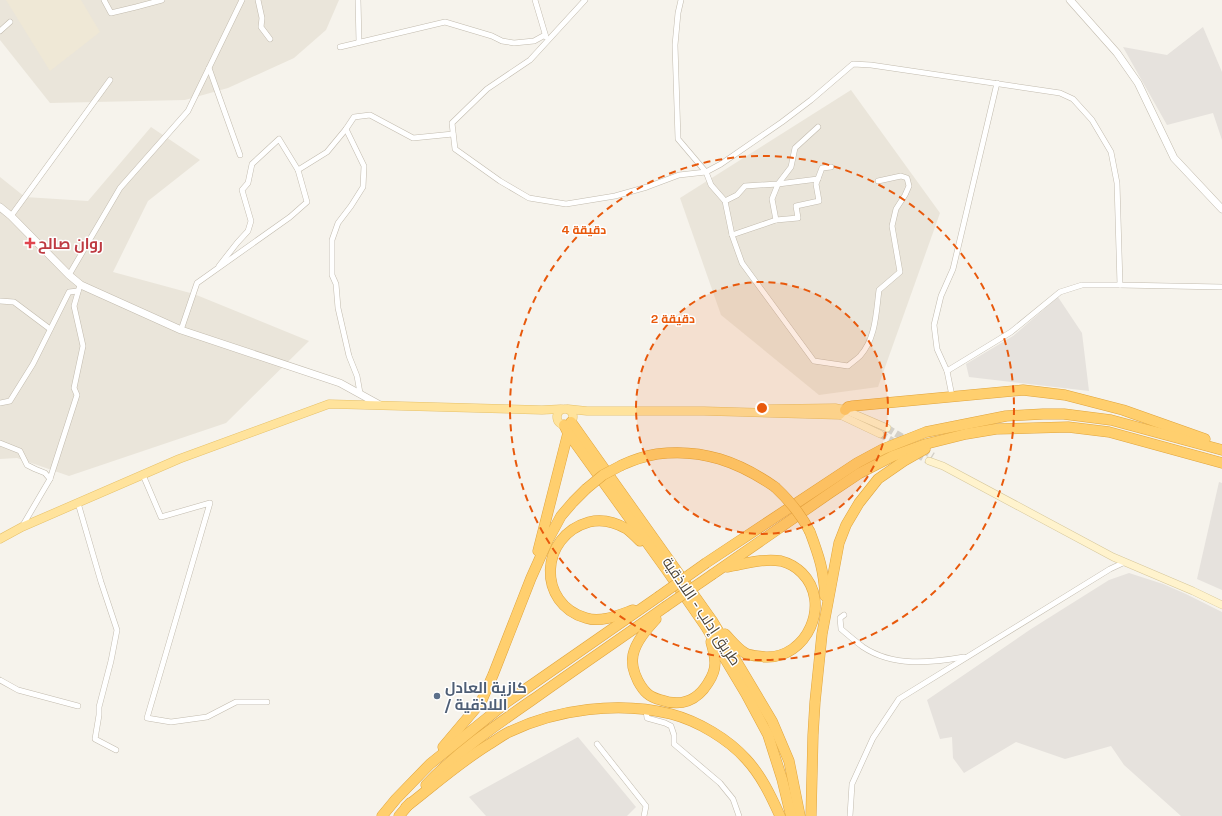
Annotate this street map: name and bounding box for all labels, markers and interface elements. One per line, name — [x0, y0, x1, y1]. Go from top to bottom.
text: 4 دقيقة — [562, 222, 606, 238]
place label: روان صالح — [38, 234, 103, 254]
marker: روان صالح — [25, 238, 35, 248]
text: 2 دقيقة — [651, 311, 695, 327]
centre of rings — [755, 401, 769, 415]
street label: طريق إدلب - اللاذقية — [658, 553, 745, 670]
place label: كازية العادل / اللاذقية — [444, 678, 527, 714]
marker: كازية العادل / اللاذقية — [432, 691, 442, 701]

